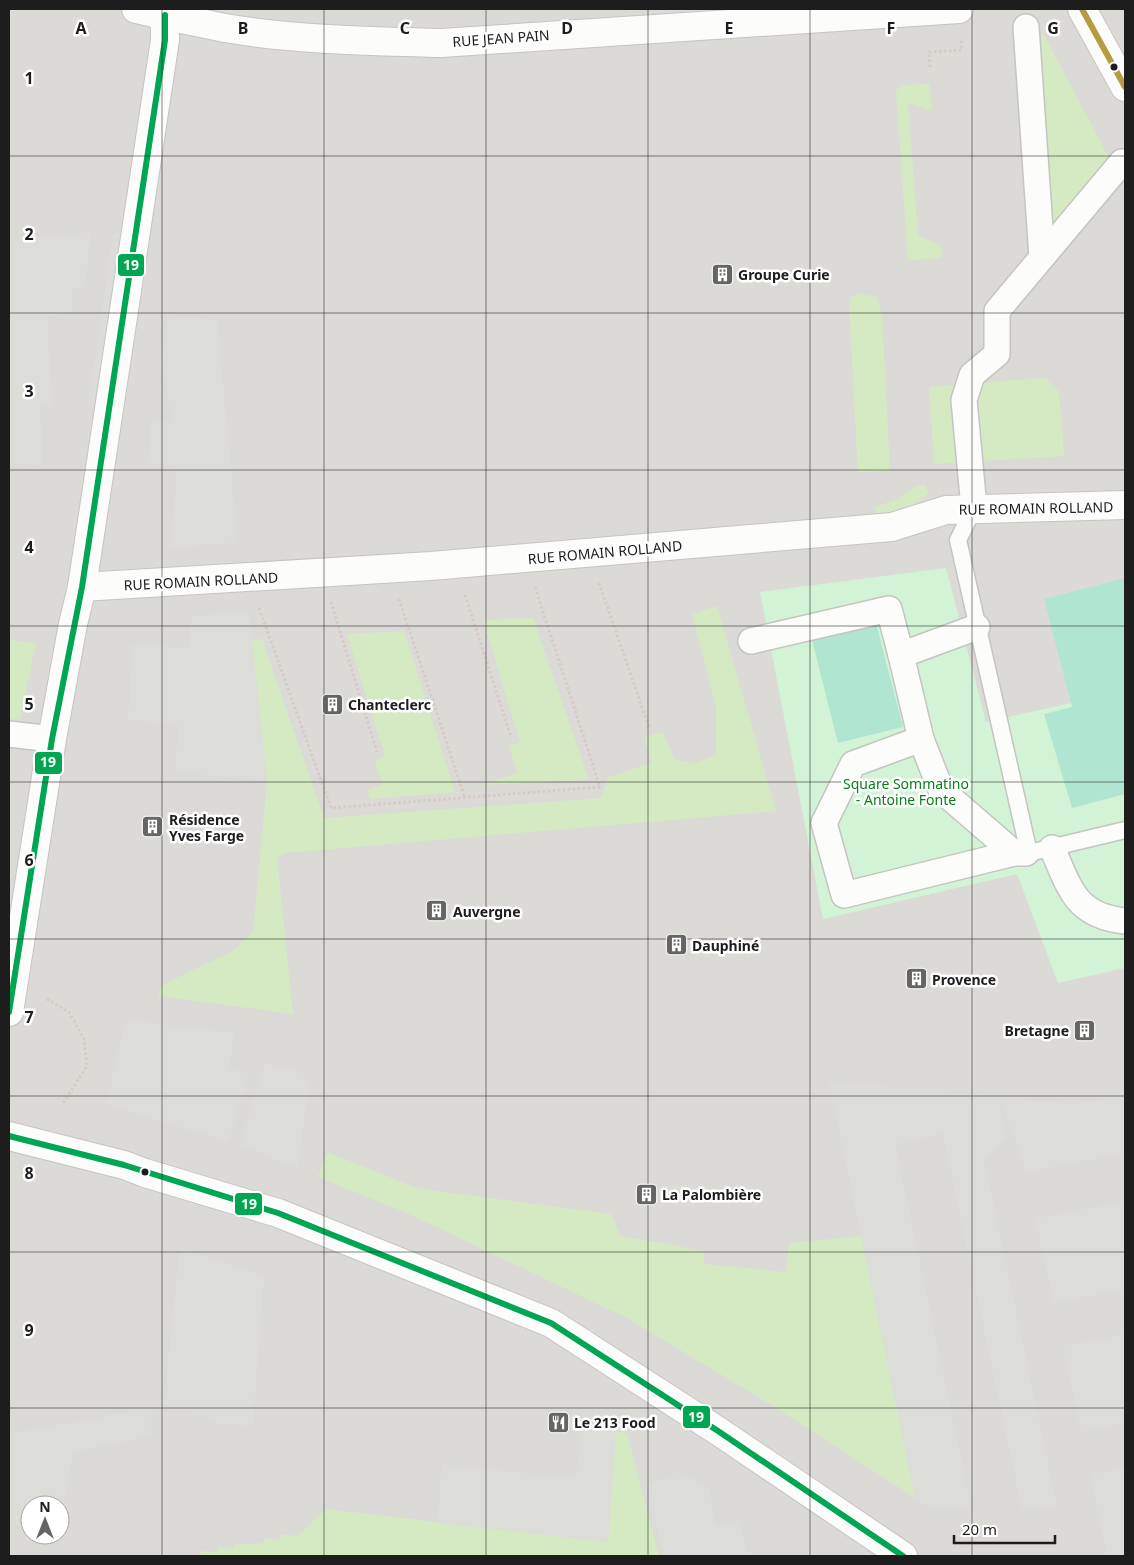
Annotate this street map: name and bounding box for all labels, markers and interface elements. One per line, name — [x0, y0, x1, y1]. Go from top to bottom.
text: A — [75, 17, 87, 39]
text: B — [238, 17, 248, 39]
text: C — [400, 17, 410, 39]
text: D — [561, 17, 573, 39]
text: E — [725, 17, 734, 39]
text: F — [887, 17, 895, 39]
text: G — [1047, 17, 1059, 39]
street label: RUE JEAN PAIN — [452, 25, 550, 51]
unlabelled marker — [1109, 62, 1119, 72]
text: 1 — [24, 67, 34, 89]
text: 2 — [24, 223, 34, 245]
line badge: 19 — [117, 253, 145, 277]
text: 19 — [123, 255, 139, 274]
building icon: Groupe Curie — [710, 262, 734, 286]
place label: Groupe Curie — [738, 265, 830, 284]
text: 3 — [24, 380, 34, 402]
street label: RUE ROMAIN ROLLAND — [958, 497, 1114, 519]
text: 4 — [24, 536, 34, 558]
street label: RUE ROMAIN ROLLAND — [527, 536, 683, 568]
street label: RUE ROMAIN ROLLAND — [123, 567, 279, 595]
building icon: Chanteclerc — [320, 692, 344, 716]
text: 5 — [24, 693, 34, 715]
place label: Chanteclerc — [348, 695, 431, 714]
line badge: 19 — [34, 751, 63, 775]
text: 19 — [40, 752, 56, 771]
park label: Square Sommatino - Antoine Fonte — [843, 774, 969, 809]
place label: Résidence Yves Farge — [169, 810, 244, 845]
building icon: Résidence Yves Farge — [141, 815, 165, 839]
text: 6 — [24, 849, 34, 871]
building icon: Auvergne — [425, 899, 449, 923]
place label: Auvergne — [453, 902, 521, 921]
building icon: Dauphiné — [664, 933, 688, 957]
place label: Dauphiné — [692, 936, 759, 955]
building icon: Provence — [904, 967, 928, 991]
place label: Provence — [932, 970, 996, 989]
text: 7 — [24, 1006, 34, 1028]
building icon: Bretagne — [1073, 1018, 1097, 1042]
place label: Bretagne — [1005, 1021, 1069, 1040]
text: 8 — [24, 1162, 34, 1184]
unlabelled marker — [140, 1167, 150, 1177]
building icon: La Palombière — [634, 1182, 658, 1206]
place label: La Palombière — [662, 1185, 761, 1204]
line badge: 19 — [234, 1192, 263, 1216]
text: 19 — [241, 1194, 257, 1213]
text: 9 — [24, 1319, 34, 1341]
line badge: 19 — [682, 1405, 711, 1429]
text: 19 — [688, 1407, 704, 1426]
restaurant icon: Le 213 Food — [546, 1410, 570, 1434]
place label: Le 213 Food — [574, 1413, 656, 1432]
north arrow — [20, 1495, 70, 1545]
text: N — [39, 1497, 51, 1516]
scale bar — [954, 1512, 1055, 1544]
text: 20 m — [962, 1519, 997, 1539]

